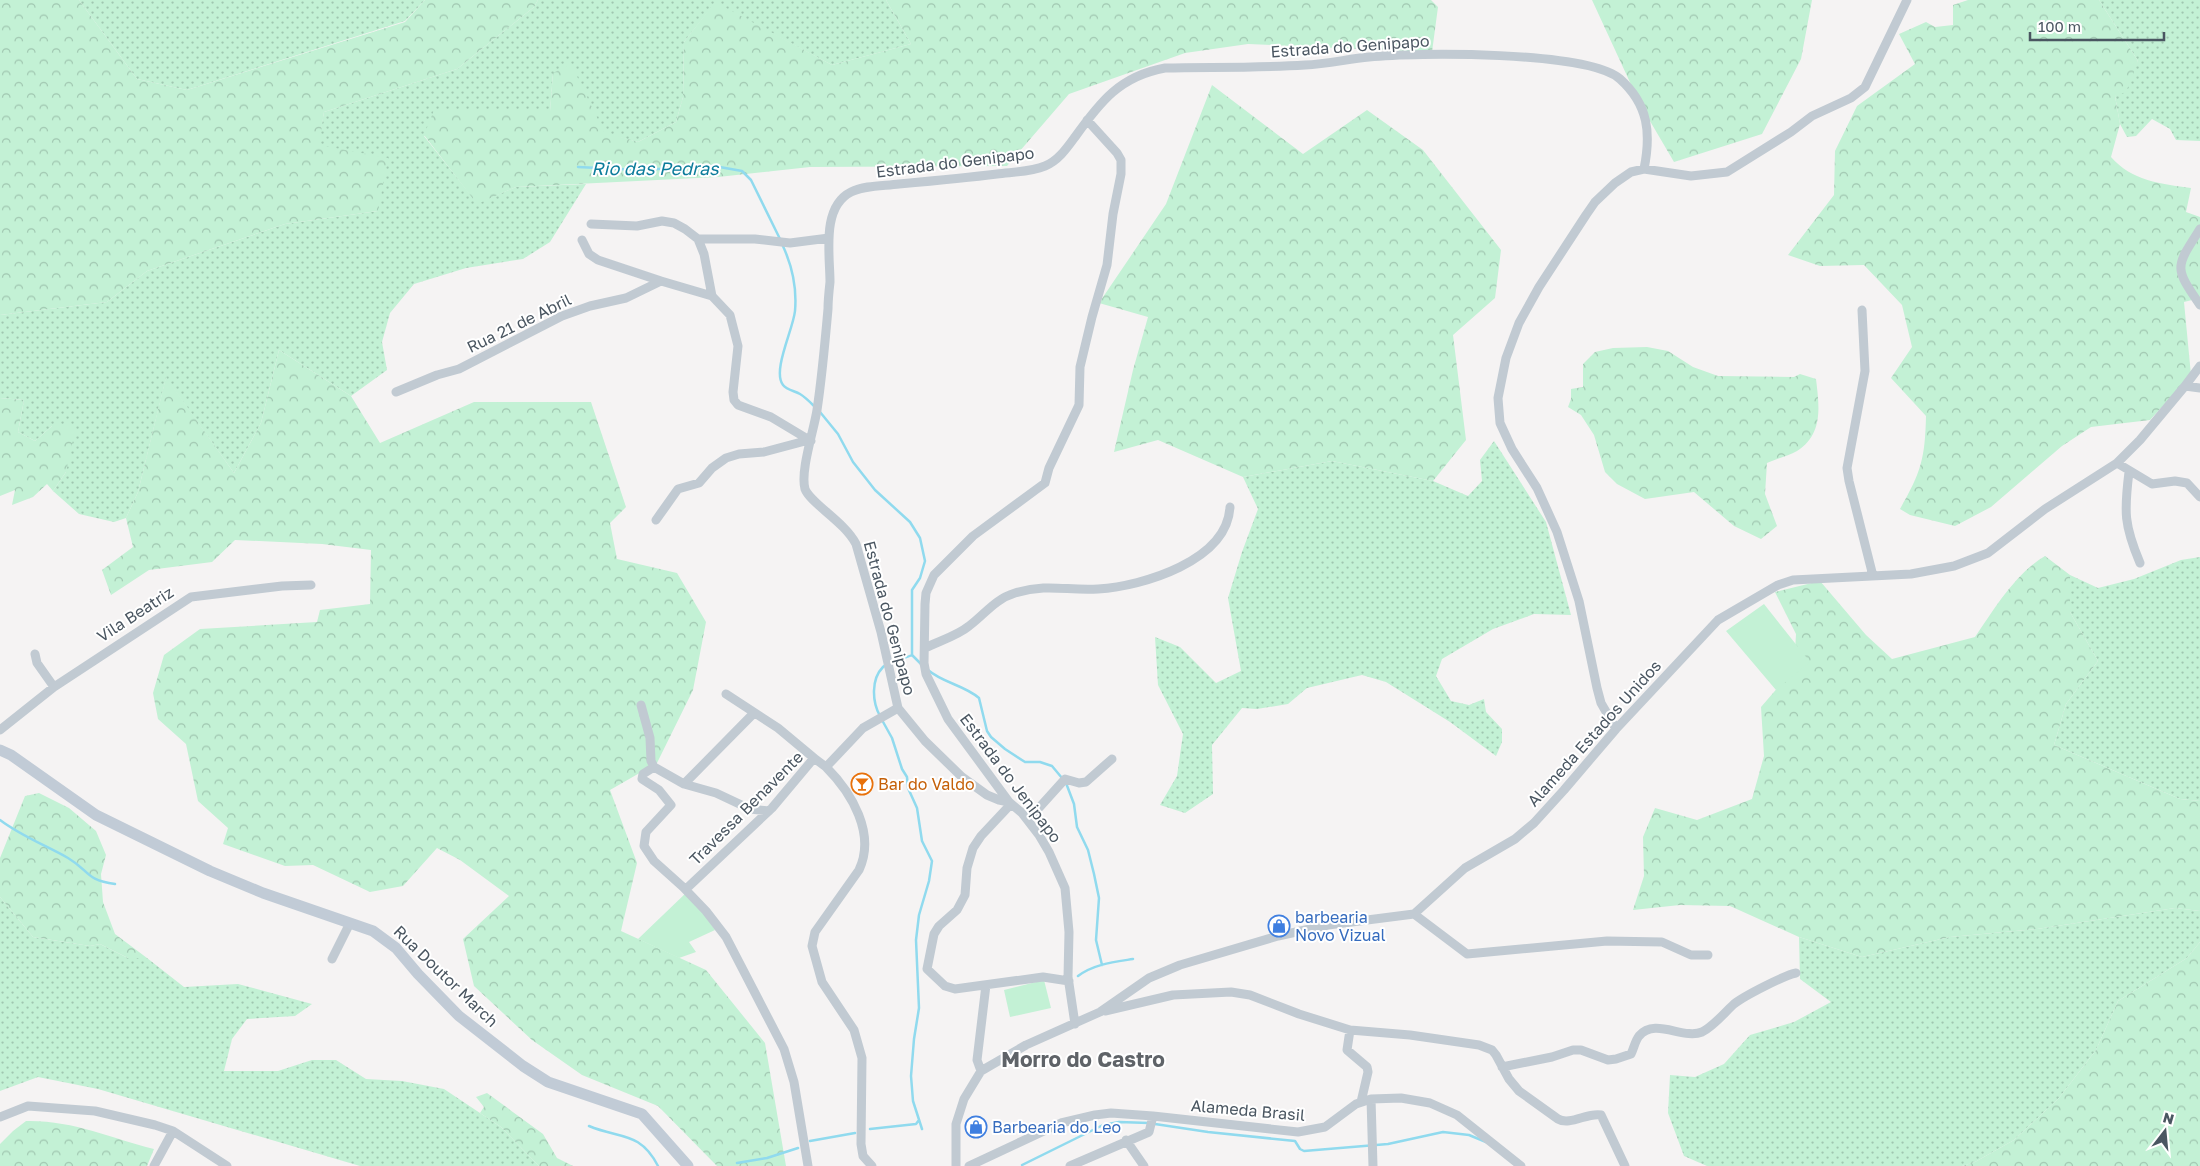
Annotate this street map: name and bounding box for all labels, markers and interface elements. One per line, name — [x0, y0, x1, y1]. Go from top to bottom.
scale bar — [2030, 10, 2164, 42]
text: 100 m — [2038, 17, 2081, 35]
street label: Estrada do Genipapo — [1270, 30, 1430, 62]
street label: Estrada do Genipapo — [875, 142, 1035, 182]
water label: Rio das Pedras — [591, 157, 720, 179]
street label: Rua 21 de Abril — [464, 289, 574, 357]
street label: Estrada do Genipapo — [860, 539, 920, 697]
street label: Vila Beatriz — [93, 582, 177, 646]
street label: Alameda Estados Unidos — [1523, 656, 1665, 810]
street label: Estrada do Jenipapo — [956, 709, 1066, 847]
street label: Travessa Benavente — [685, 747, 807, 869]
bar icon: Bar do Valdo — [850, 772, 874, 796]
place label: Bar do Valdo — [878, 774, 975, 794]
place label: barbearia Novo Vizual — [1295, 907, 1386, 945]
shop icon: barbearia Novo Vizual — [1267, 914, 1291, 938]
street label: Rua Doutor March — [390, 921, 502, 1031]
district label: Morro do Castro — [1001, 1046, 1165, 1072]
street label: Alameda Brasil — [1190, 1095, 1306, 1125]
north arrow — [2140, 1106, 2190, 1156]
text: N — [2161, 1108, 2176, 1128]
shop icon: Barbearia do Leo — [964, 1115, 988, 1139]
place label: Barbearia do Leo — [992, 1117, 1121, 1137]

